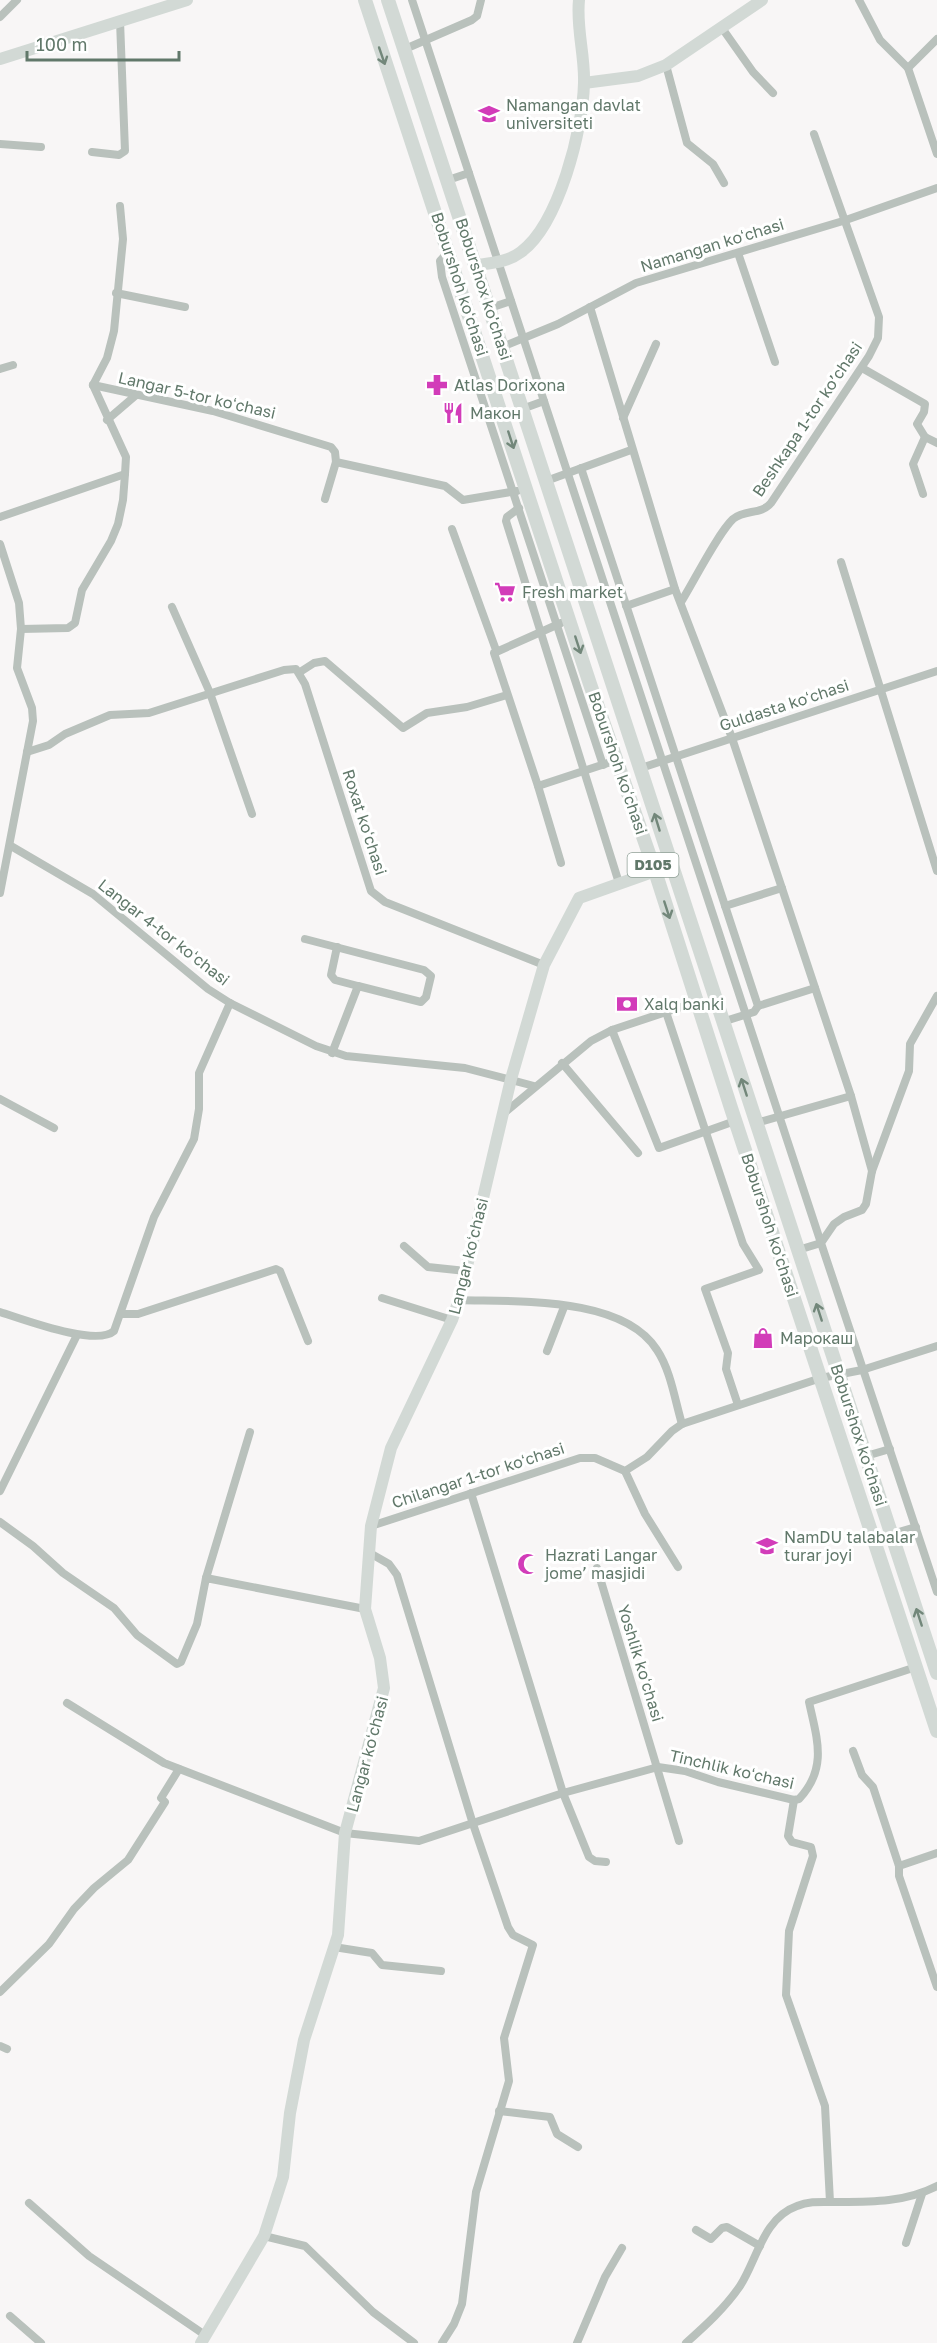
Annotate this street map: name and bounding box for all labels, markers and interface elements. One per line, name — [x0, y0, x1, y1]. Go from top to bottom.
scale bar — [27, 24, 178, 62]
text: 100 m — [36, 33, 87, 55]
one-way arrow — [378, 46, 389, 65]
place label: Namangan davlat universiteti — [506, 95, 641, 133]
school or university icon: Namangan davlat universiteti — [477, 102, 501, 126]
street label: Boburshoh koʻchasi — [427, 210, 493, 358]
street label: Namangan koʻchasi — [638, 214, 786, 276]
street label: Boburshox ko'chasi — [452, 215, 516, 363]
street label: Beshkapa 1-tor koʼchasi — [748, 338, 866, 500]
street label: Langar 5-tor koʻchasi — [116, 367, 278, 423]
pharmacy icon: Atlas Dorixona — [425, 373, 449, 397]
place label: Atlas Dorixona — [454, 375, 565, 395]
restaurant icon: Макон — [441, 401, 465, 425]
place label: Макон — [470, 403, 521, 423]
one-way arrow — [506, 430, 517, 449]
supermarket icon: Fresh market — [493, 580, 517, 604]
place label: Fresh market — [522, 582, 623, 602]
one-way arrow — [573, 635, 584, 654]
street label: Guldasta koʻchasi — [717, 675, 851, 735]
street label: Boburshoh koʻchasi — [584, 689, 652, 837]
street label: Roxat koʻchasi — [338, 767, 392, 877]
one-way arrow — [651, 813, 662, 832]
road number: D105 — [628, 853, 678, 877]
street label: Langar 4-tor koʻchasi — [94, 874, 234, 990]
one-way arrow — [662, 900, 673, 919]
bank icon: Xalq banki — [615, 992, 639, 1016]
place label: Xalq banki — [644, 994, 724, 1014]
one-way arrow — [738, 1078, 749, 1097]
street label: Boburshoh koʻchasi — [737, 1151, 803, 1299]
street label: Langar koʻchasi — [444, 1196, 492, 1316]
one-way arrow — [813, 1303, 824, 1322]
shop icon: Марокаш — [751, 1326, 775, 1350]
place label: Марокаш — [780, 1328, 853, 1348]
street label: Boburshox ko'chasi — [827, 1361, 891, 1509]
street label: Chilangar 1-tor koʻchasi — [389, 1438, 567, 1512]
place label: NamDU talabalar turar joyi — [784, 1527, 915, 1565]
school or university icon: NamDU talabalar turar joyi — [755, 1534, 779, 1558]
place label: Hazrati Langar jome’ masjidi — [544, 1545, 657, 1583]
mosque icon: Hazrati Langar jome’ masjidi — [516, 1552, 540, 1576]
street label: Yoshlik koʻchasi — [614, 1602, 668, 1724]
one-way arrow — [913, 1608, 924, 1627]
street label: Langar koʻchasi — [342, 1694, 392, 1814]
street label: Tinchlik koʻchasi — [668, 1745, 796, 1793]

